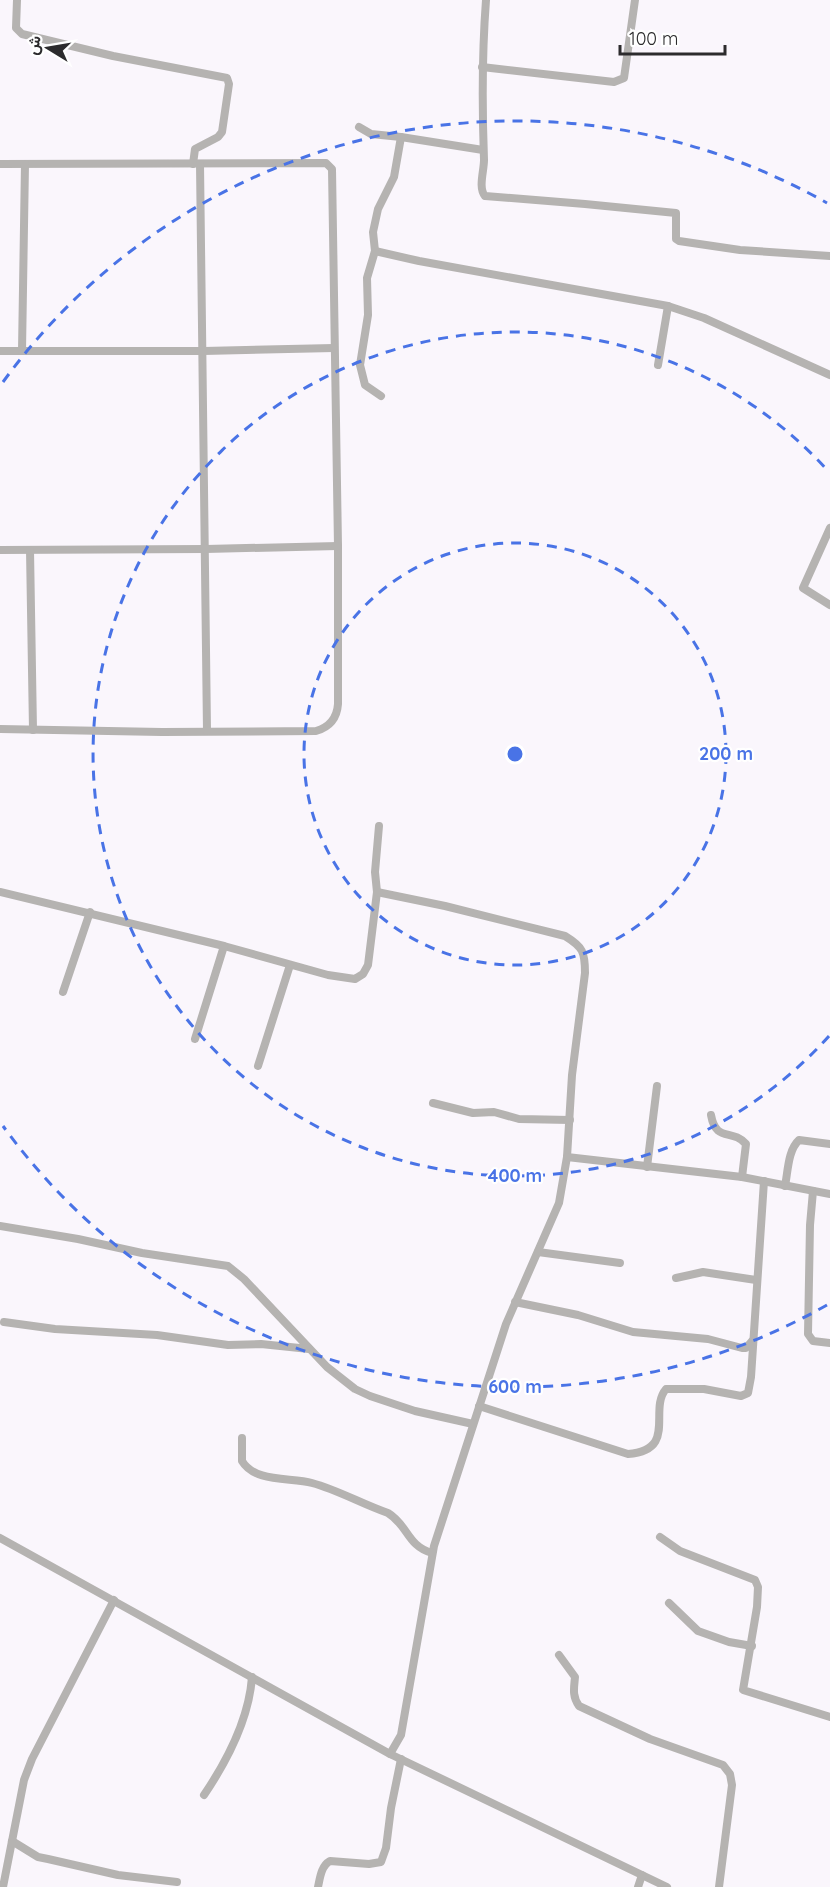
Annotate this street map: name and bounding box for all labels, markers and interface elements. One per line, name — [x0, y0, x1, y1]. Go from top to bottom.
north arrow — [18, 18, 78, 78]
scale bar — [620, 18, 725, 56]
text: 100 m — [629, 27, 678, 50]
text: ش — [22, 34, 45, 56]
text: 200 m — [699, 742, 753, 765]
centre of rings — [505, 744, 525, 764]
text: 400 m — [488, 1164, 542, 1187]
text: 600 m — [488, 1375, 542, 1398]

